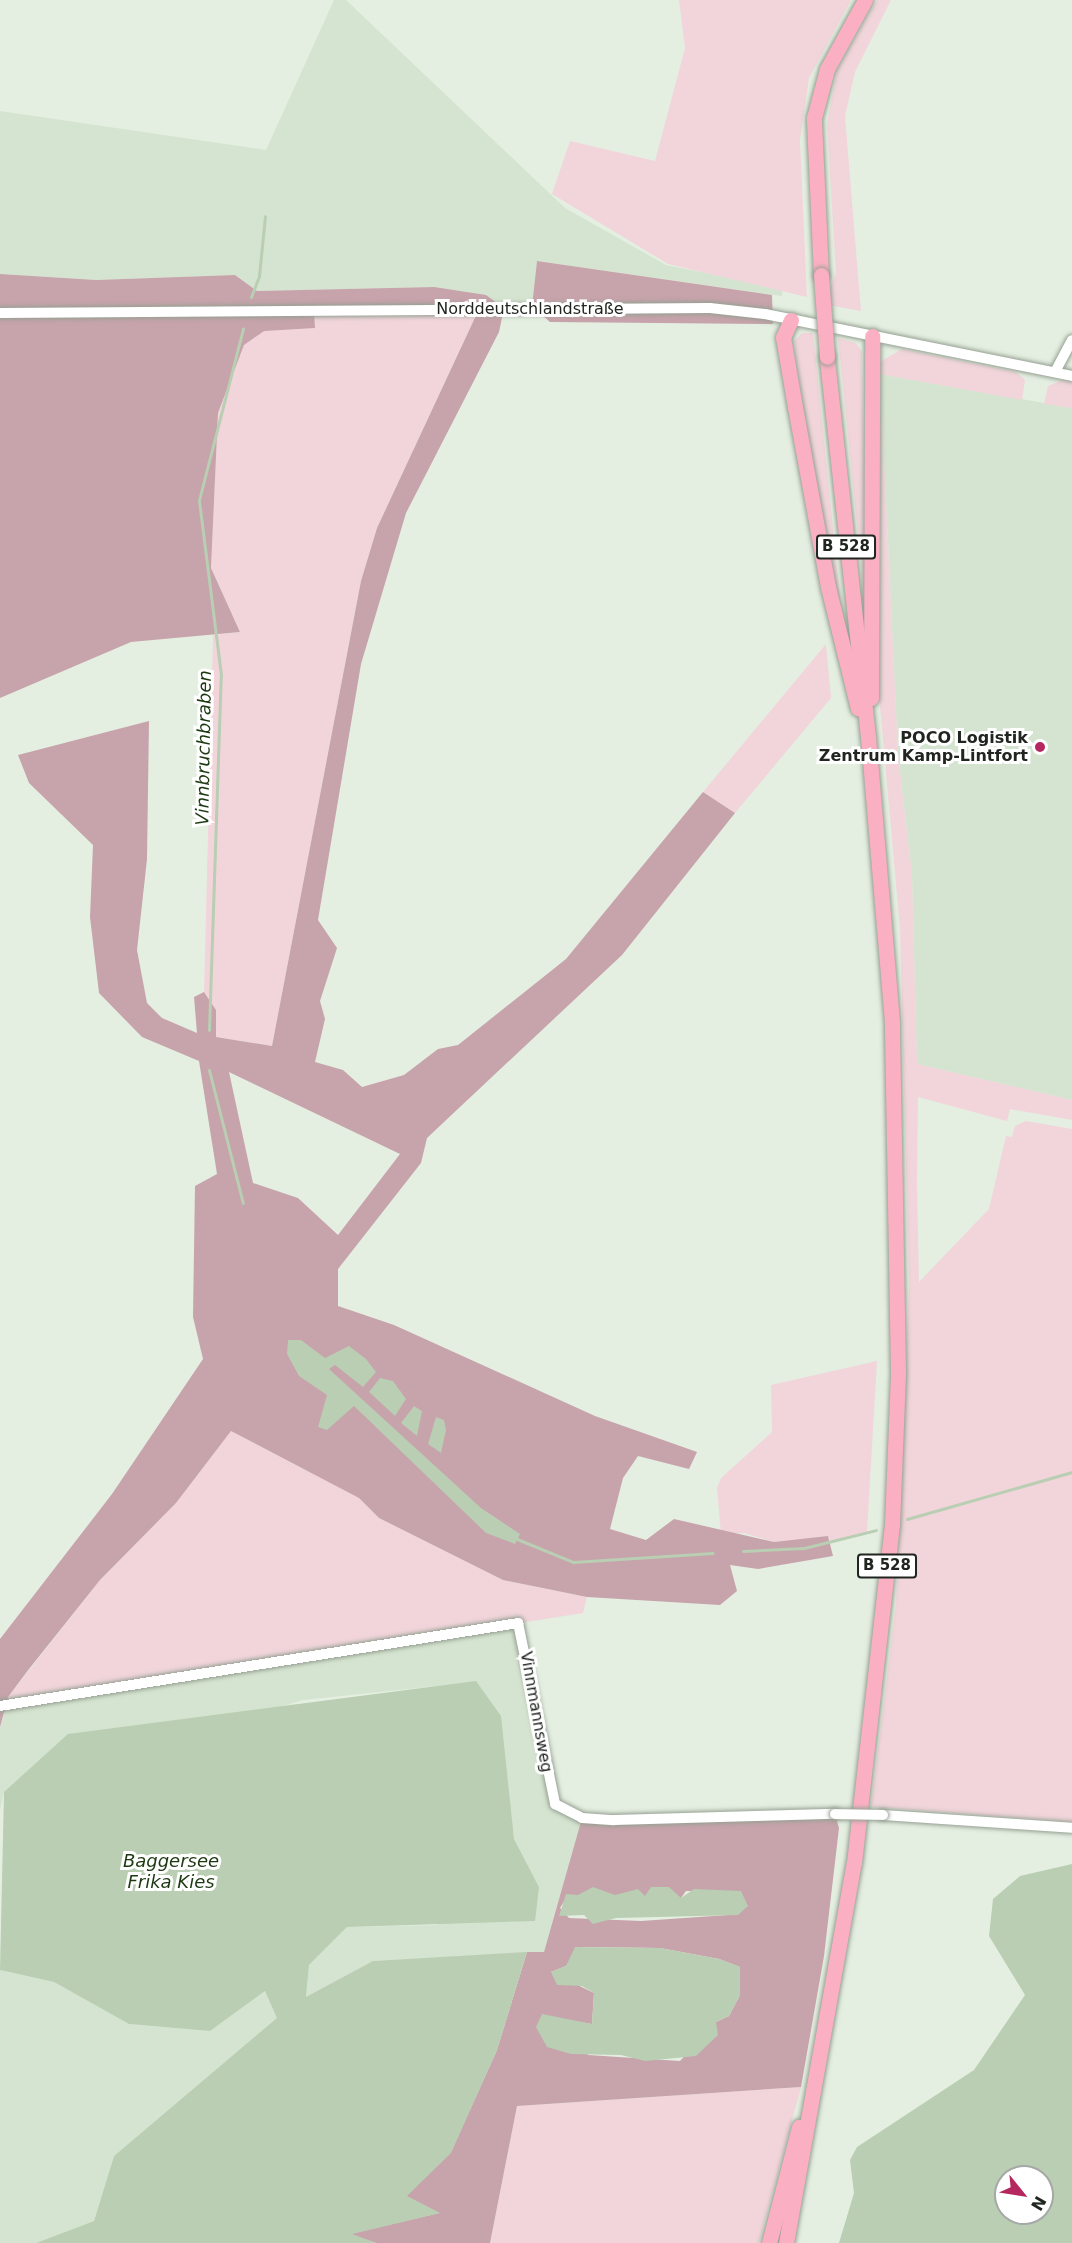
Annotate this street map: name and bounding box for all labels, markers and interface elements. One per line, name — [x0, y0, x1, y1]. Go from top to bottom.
street label: Norddeutschlandstraße — [436, 299, 624, 319]
road number: B 528 — [816, 535, 876, 559]
water label: Vinnbruchbraben — [192, 670, 216, 826]
place label: POCO Logistik Zentrum Kamp-Lintfort — [819, 728, 1028, 766]
marker: POCO Logistik Zentrum Kamp-Lintfort — [1033, 740, 1047, 754]
road number: B 528 — [857, 1554, 917, 1578]
street label: Vinnmannsweg — [516, 1650, 556, 1774]
water label: Baggersee Frika Kies — [123, 1851, 219, 1894]
north arrow — [994, 2165, 1054, 2225]
text: N — [1027, 2193, 1050, 2214]

